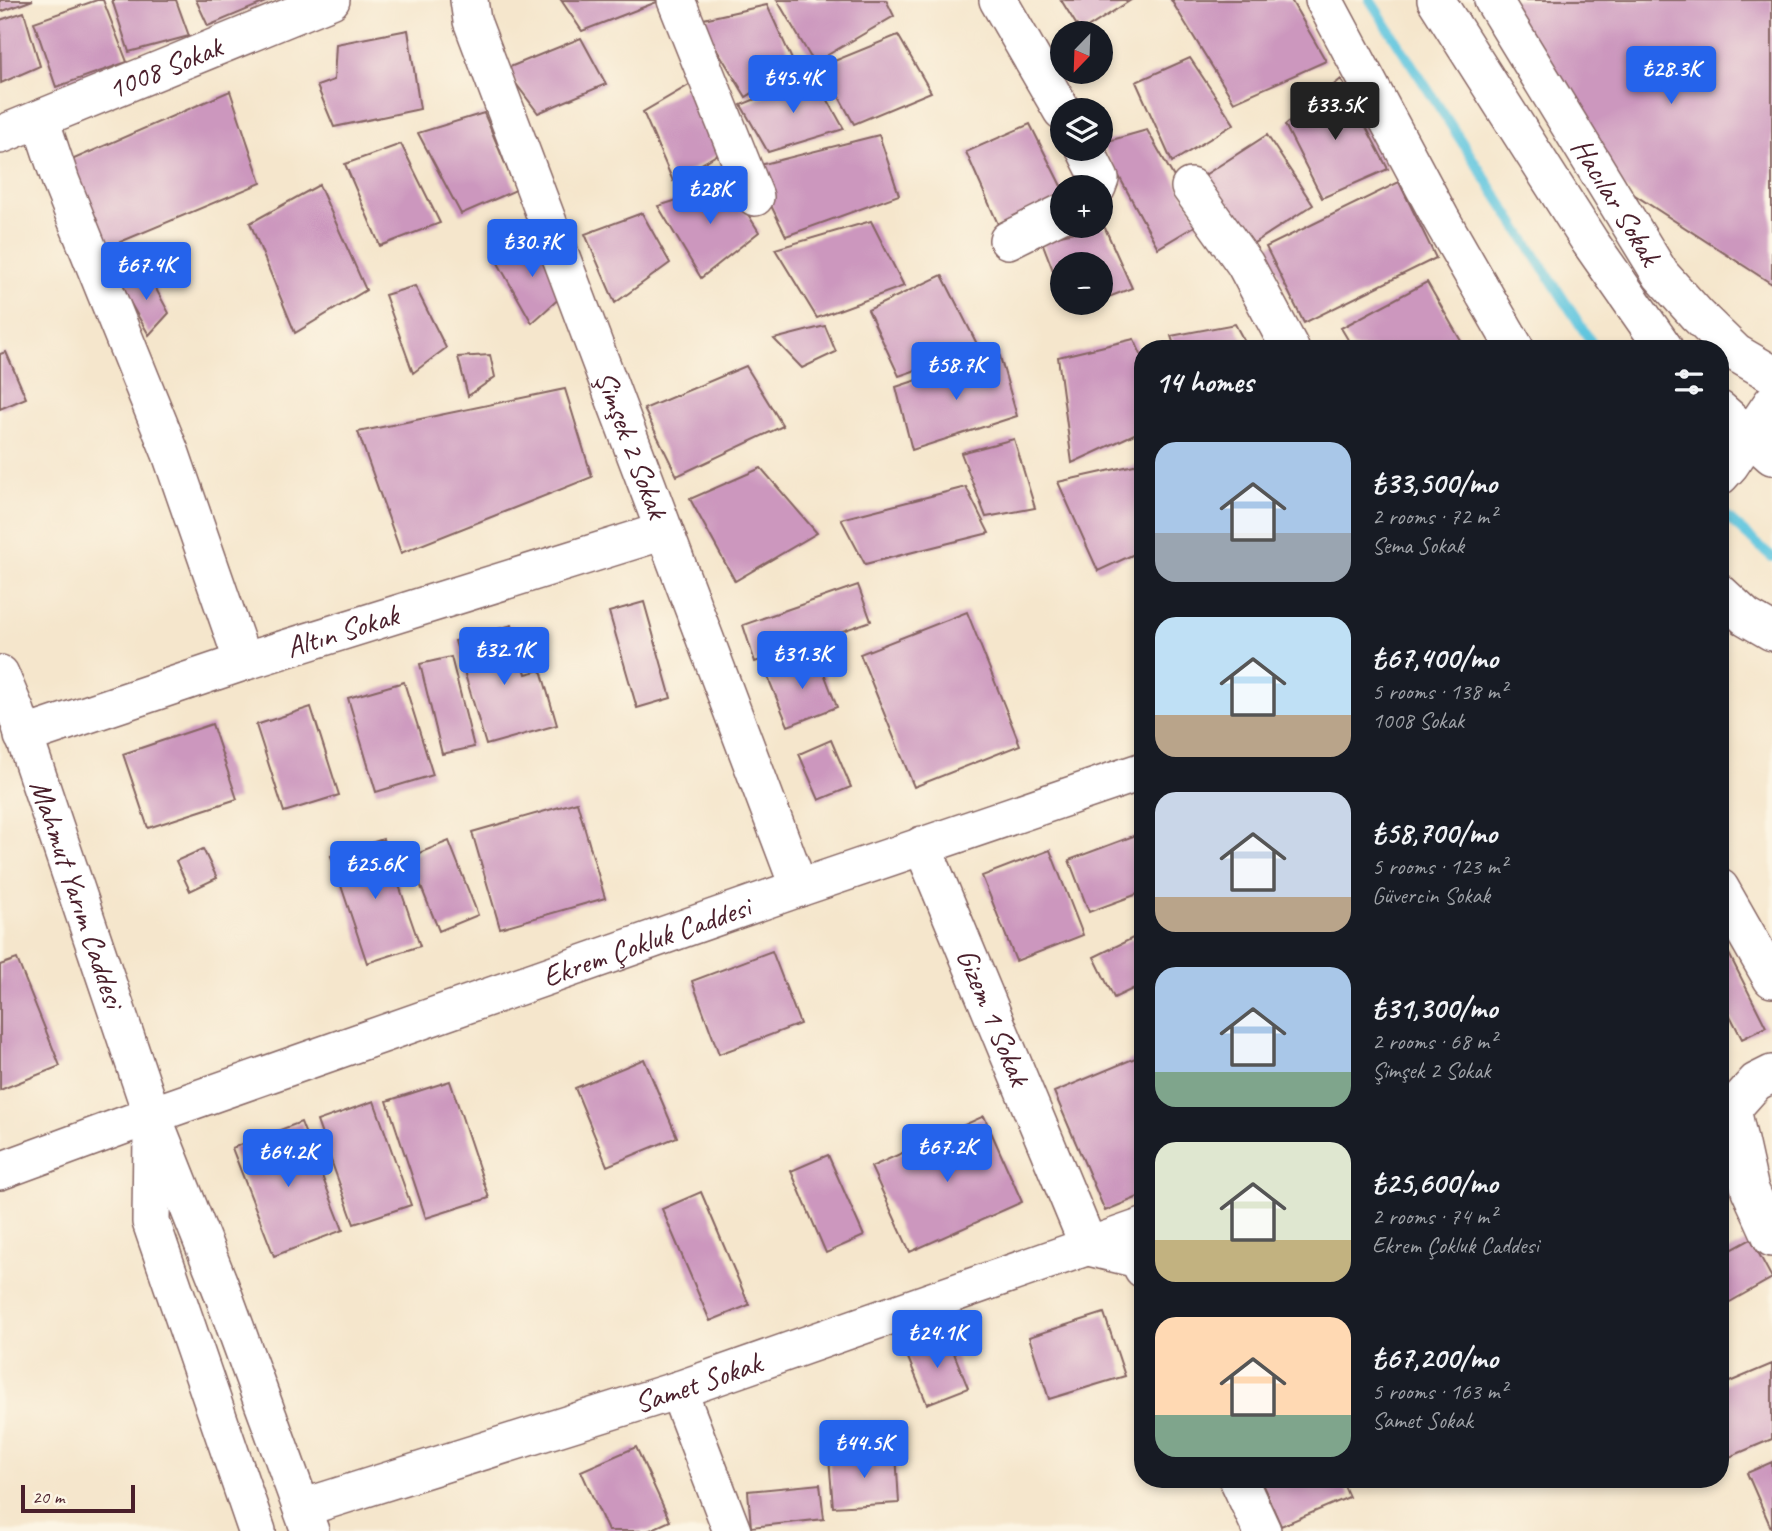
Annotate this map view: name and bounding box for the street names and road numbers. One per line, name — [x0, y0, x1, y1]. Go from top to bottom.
street label: 1008 Sokak — [102, 27, 229, 108]
street label: Hacılar Sokak — [1563, 131, 1670, 274]
street label: Şimşek 2 Sokak — [587, 366, 678, 526]
street label: Altın Sokak — [282, 595, 405, 666]
street label: Mahmut Yarım Caddesi — [21, 775, 134, 1016]
street label: Ekrem Çokluk Caddesi — [538, 886, 759, 995]
street label: Gizem 1 Sokak — [948, 943, 1039, 1093]
street label: Samet Sokak — [630, 1343, 768, 1422]

